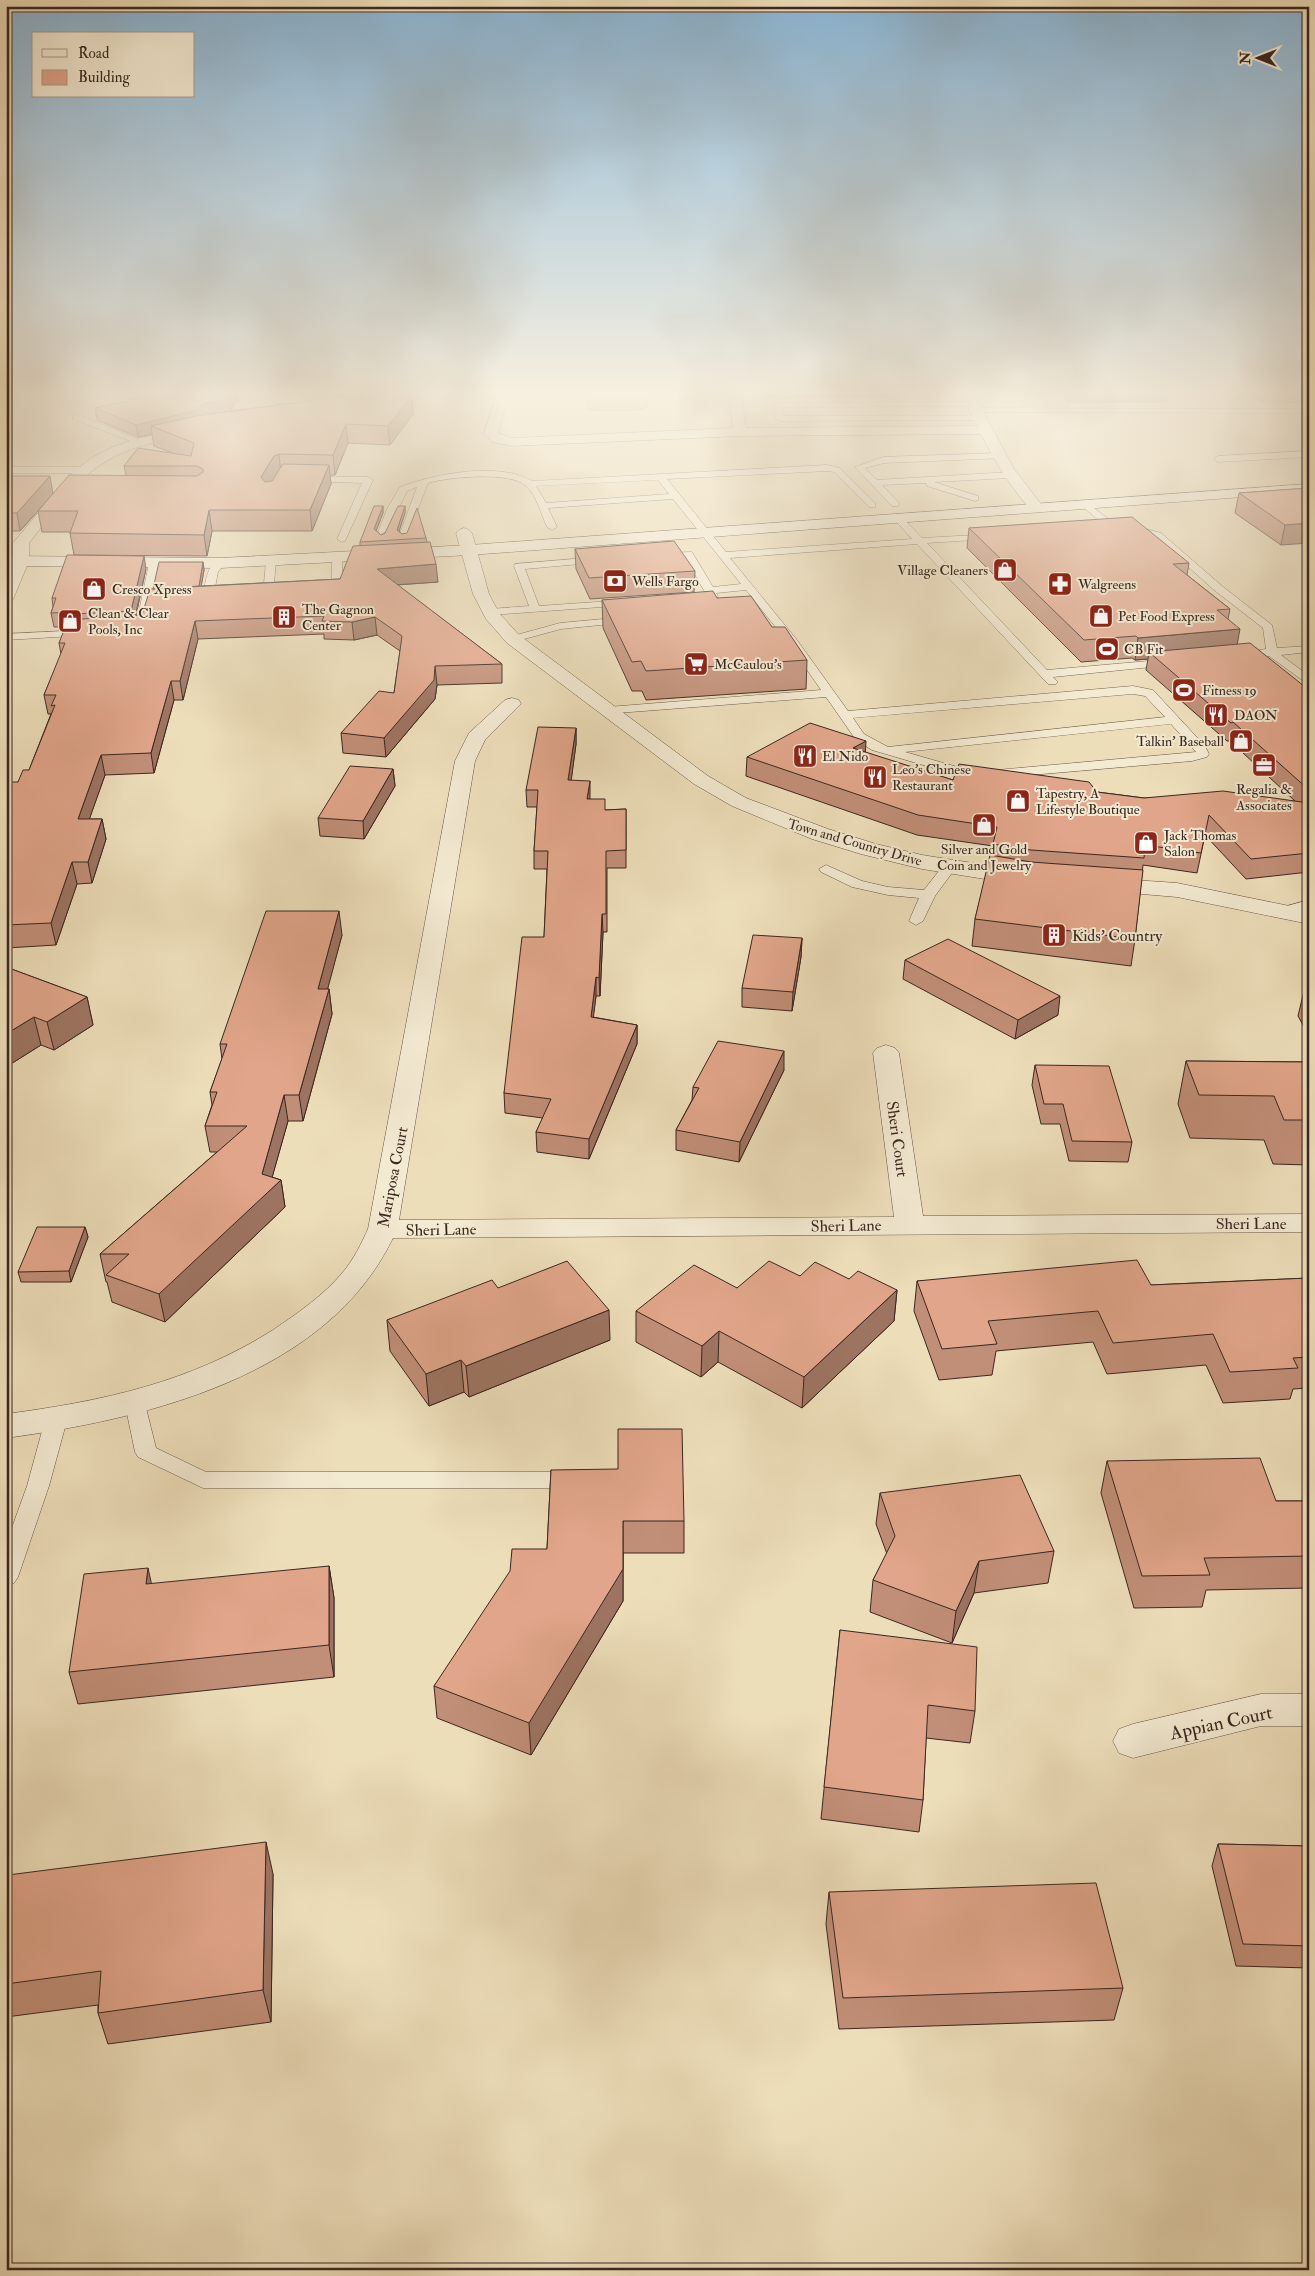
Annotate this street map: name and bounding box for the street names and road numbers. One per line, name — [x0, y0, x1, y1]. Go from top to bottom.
street label: Town and Country Drive — [785, 815, 924, 871]
street label: Sheri Court — [882, 1100, 912, 1178]
street label: Mariposa Court — [373, 1125, 414, 1229]
street label: Sheri Lane — [1216, 1214, 1287, 1234]
street label: Sheri Lane — [811, 1215, 882, 1237]
street label: Sheri Lane — [406, 1219, 477, 1241]
street label: Appian Court — [1167, 1700, 1275, 1747]

